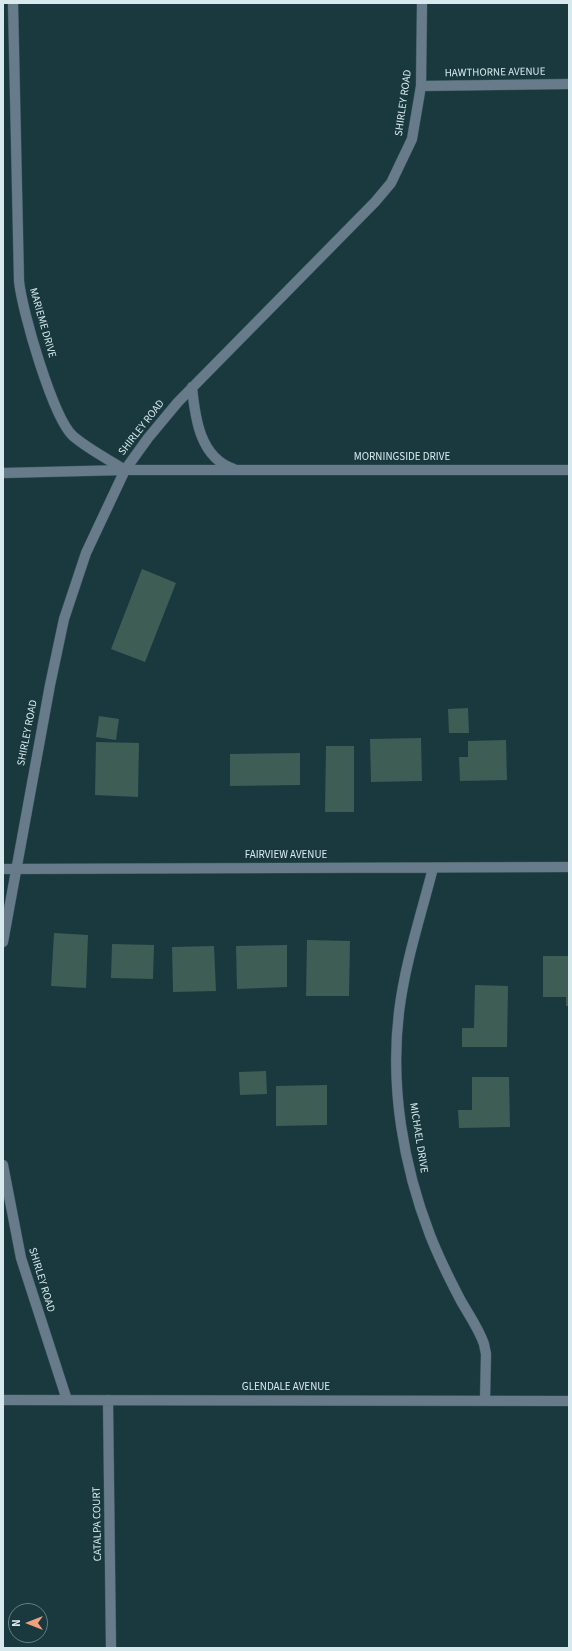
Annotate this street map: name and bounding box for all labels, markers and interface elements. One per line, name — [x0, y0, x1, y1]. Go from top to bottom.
street label: HAWTHORNE AVENUE — [444, 66, 546, 80]
street label: SHIRLEY ROAD — [393, 69, 415, 137]
street label: MARIEME DRIVE — [26, 286, 58, 360]
street label: SHIRLEY ROAD — [116, 398, 168, 458]
street label: MORNINGSIDE DRIVE — [354, 451, 450, 465]
street label: SHIRLEY ROAD — [15, 699, 41, 767]
street label: FAIRVIEW AVENUE — [245, 849, 327, 863]
street label: MICHAEL DRIVE — [406, 1102, 430, 1174]
street label: SHIRLEY ROAD — [25, 1246, 57, 1314]
street label: GLENDALE AVENUE — [242, 1381, 330, 1395]
street label: CATALPA COURT — [91, 1487, 105, 1561]
north arrow — [8, 1603, 48, 1643]
text: N — [9, 1619, 24, 1627]

